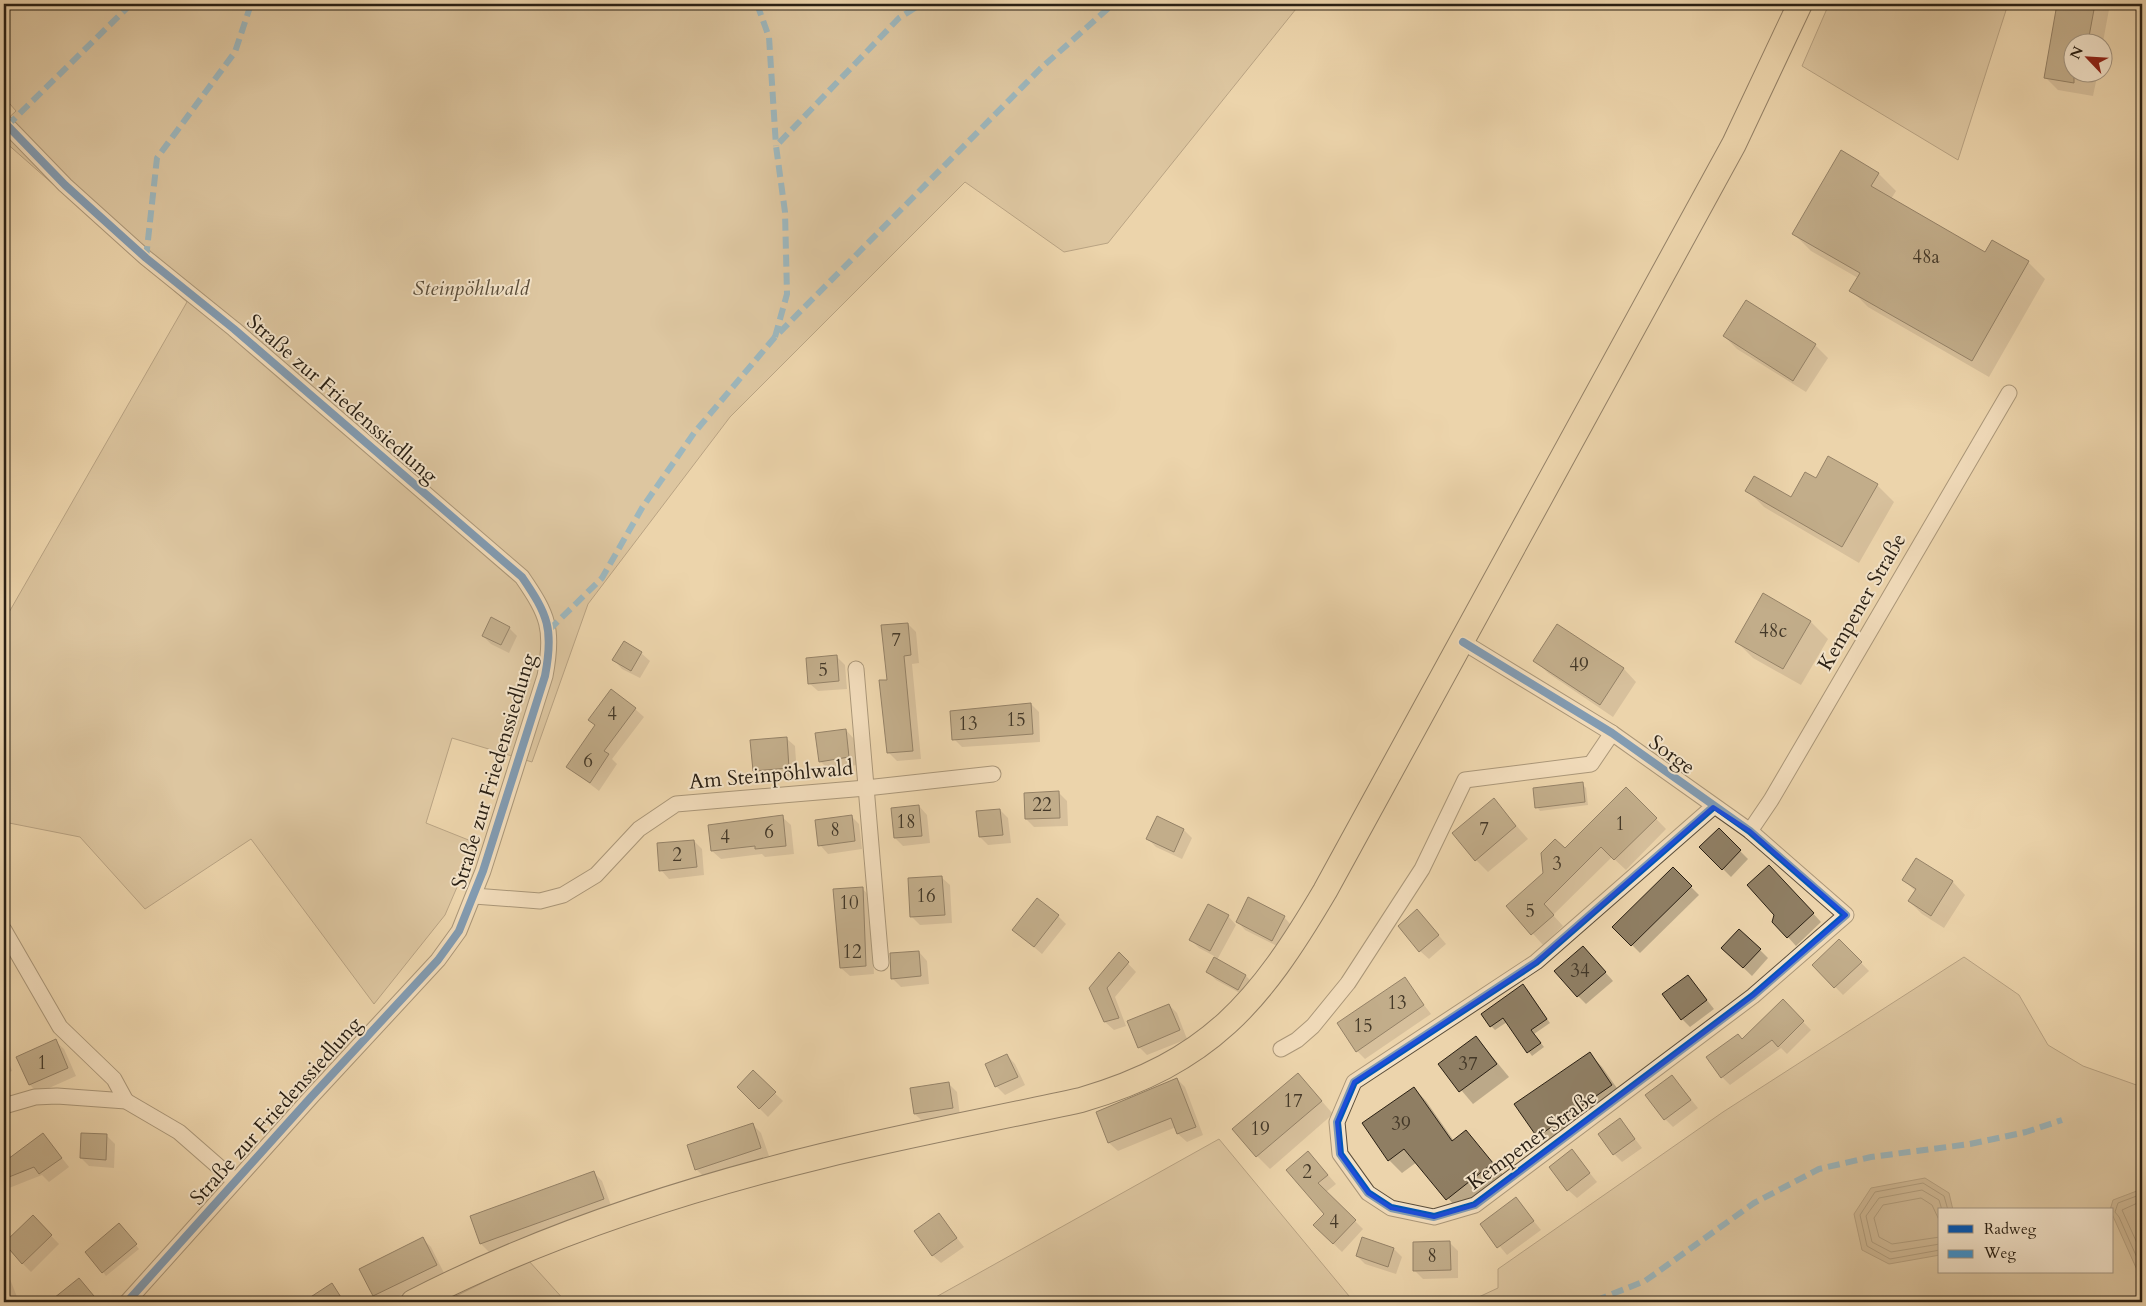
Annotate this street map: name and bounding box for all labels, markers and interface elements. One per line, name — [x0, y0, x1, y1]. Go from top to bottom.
north arrow — [2064, 32, 2114, 82]
text: N — [2065, 43, 2088, 62]
house number: 48a — [1912, 244, 1940, 270]
park label: Steinpöhlwald — [413, 274, 530, 303]
street label: Straße zur Friedenssiedlung — [240, 308, 444, 490]
street label: Kempener Straße — [1811, 528, 1913, 676]
house number: 48c — [1759, 618, 1787, 644]
house number: 7 — [891, 627, 901, 653]
street label: Straße zur Friedenssiedlung — [444, 650, 544, 892]
house number: 49 — [1569, 652, 1589, 678]
house number: 5 — [818, 657, 828, 683]
house number: 4 — [607, 701, 617, 727]
house number: 15 — [1006, 707, 1026, 733]
house number: 13 — [958, 711, 978, 737]
street label: Sorge — [1643, 728, 1701, 782]
house number: 6 — [583, 748, 593, 774]
street label: Am Steinpöhlwald — [688, 753, 854, 797]
house number: 22 — [1032, 792, 1052, 818]
house number: 18 — [896, 809, 916, 835]
house number: 1 — [1615, 811, 1625, 837]
house number: 7 — [1479, 816, 1489, 842]
house number: 8 — [830, 817, 840, 843]
house number: 6 — [764, 819, 774, 845]
house number: 4 — [720, 824, 730, 850]
house number: 2 — [672, 842, 682, 868]
house number: 3 — [1552, 851, 1562, 877]
house number: 16 — [916, 883, 936, 909]
house number: 10 — [839, 890, 859, 916]
house number: 5 — [1525, 898, 1535, 924]
house number: 12 — [842, 939, 862, 965]
house number: 34 — [1570, 958, 1590, 984]
house number: 13 — [1387, 990, 1407, 1016]
street label: Straße zur Friedenssiedlung — [183, 1010, 369, 1212]
house number: 15 — [1353, 1013, 1373, 1039]
house number: 1 — [37, 1050, 47, 1076]
house number: 37 — [1458, 1051, 1478, 1077]
street label: Kempener Straße — [1461, 1083, 1603, 1197]
house number: 17 — [1283, 1088, 1303, 1114]
house number: 39 — [1391, 1111, 1411, 1137]
house number: 19 — [1250, 1116, 1270, 1142]
house number: 2 — [1302, 1159, 1312, 1185]
legend — [1938, 1208, 2114, 1274]
house number: 4 — [1329, 1209, 1339, 1235]
text: Radweg — [1984, 1219, 2037, 1239]
house number: 8 — [1427, 1243, 1437, 1269]
text: Weg — [1983, 1243, 2016, 1263]

